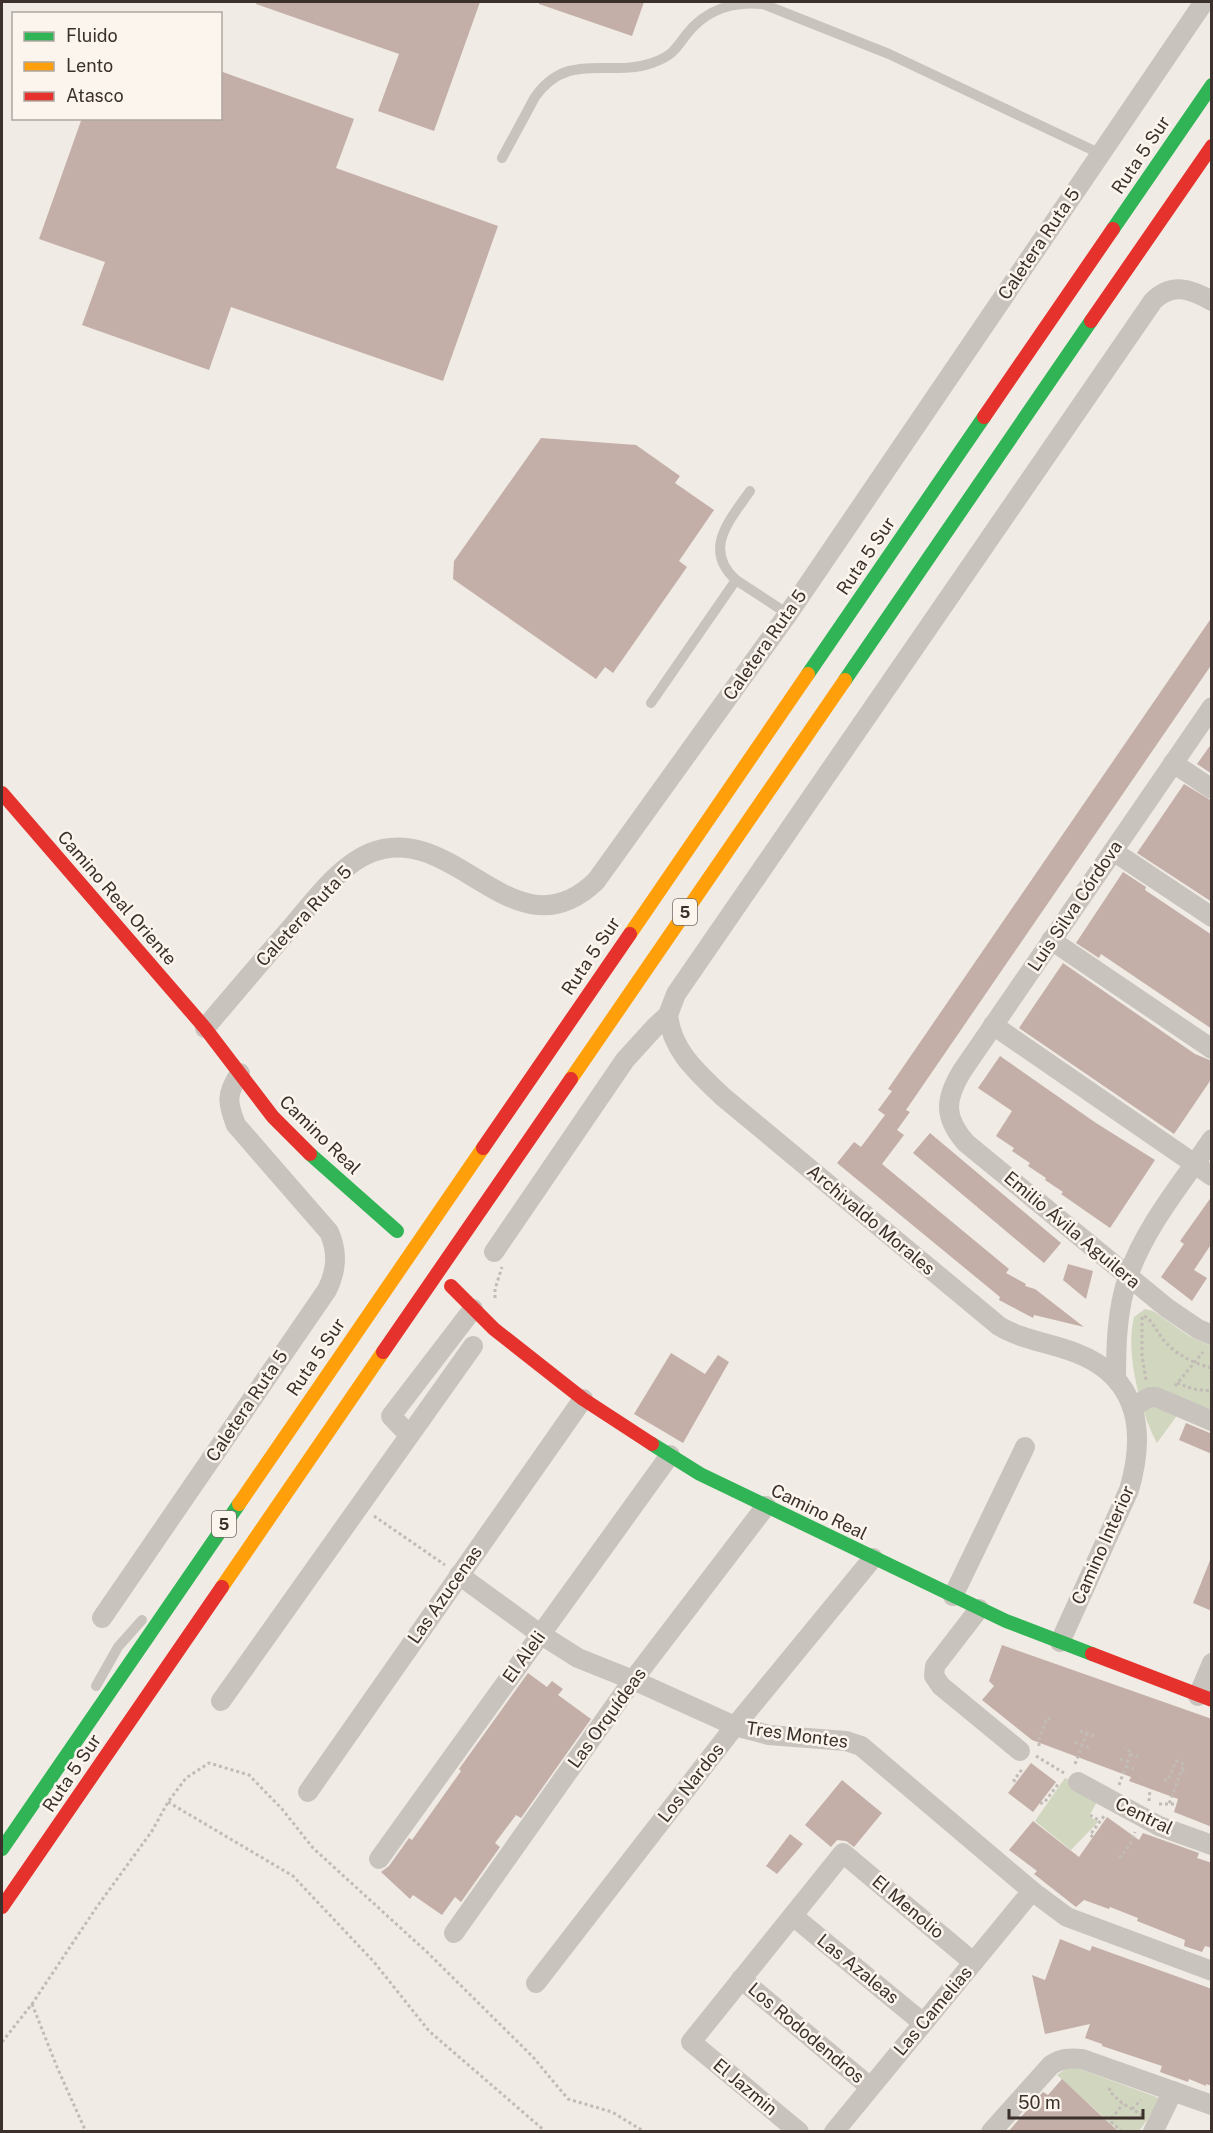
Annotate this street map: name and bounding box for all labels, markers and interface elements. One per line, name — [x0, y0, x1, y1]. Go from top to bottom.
legend — [12, 12, 222, 120]
text: Fluido — [66, 25, 118, 46]
text: Lento — [66, 55, 113, 76]
text: Atasco — [66, 85, 124, 106]
street label: Ruta 5 Sur — [1107, 112, 1174, 198]
street label: Caletera Ruta 5 — [993, 184, 1084, 304]
street label: Ruta 5 Sur — [832, 513, 899, 599]
street label: Caletera Ruta 5 — [719, 585, 811, 704]
street label: Camino Real Oriente — [53, 826, 181, 969]
street label: Luis Silva Córdova — [1023, 837, 1126, 975]
street label: Caletera Ruta 5 — [252, 861, 356, 970]
road number: 5 — [673, 899, 697, 925]
street label: Ruta 5 Sur — [557, 913, 624, 999]
street label: Camino Real — [275, 1091, 365, 1179]
street label: Archivaldo Morales — [803, 1160, 939, 1279]
street label: Emilio Ávila Aguilera — [1000, 1166, 1145, 1293]
street label: Ruta 5 Sur — [282, 1314, 349, 1400]
street label: Caletera Ruta 5 — [201, 1346, 292, 1466]
street label: Camino Real — [768, 1479, 871, 1544]
street label: Camino Interior — [1067, 1482, 1138, 1608]
road number: 5 — [212, 1511, 236, 1537]
street label: Las Azucenas — [403, 1542, 486, 1648]
street label: El Aleli — [498, 1627, 549, 1687]
street label: Las Orquídeas — [563, 1663, 650, 1772]
street label: Tres Montes — [745, 1717, 849, 1752]
street label: Ruta 5 Sur — [38, 1730, 105, 1816]
street label: Los Nardos — [653, 1739, 728, 1826]
street label: Central — [1112, 1793, 1177, 1839]
street label: El Menolio — [868, 1871, 949, 1943]
street label: Las Azaleas — [813, 1929, 903, 2008]
street label: Las Camelias — [889, 1962, 976, 2060]
street label: Los Rododendros — [744, 1978, 869, 2087]
street label: El Jazmin — [709, 2054, 782, 2119]
scale bar — [1009, 2082, 1142, 2120]
text: 50 m — [1018, 2092, 1061, 2113]

